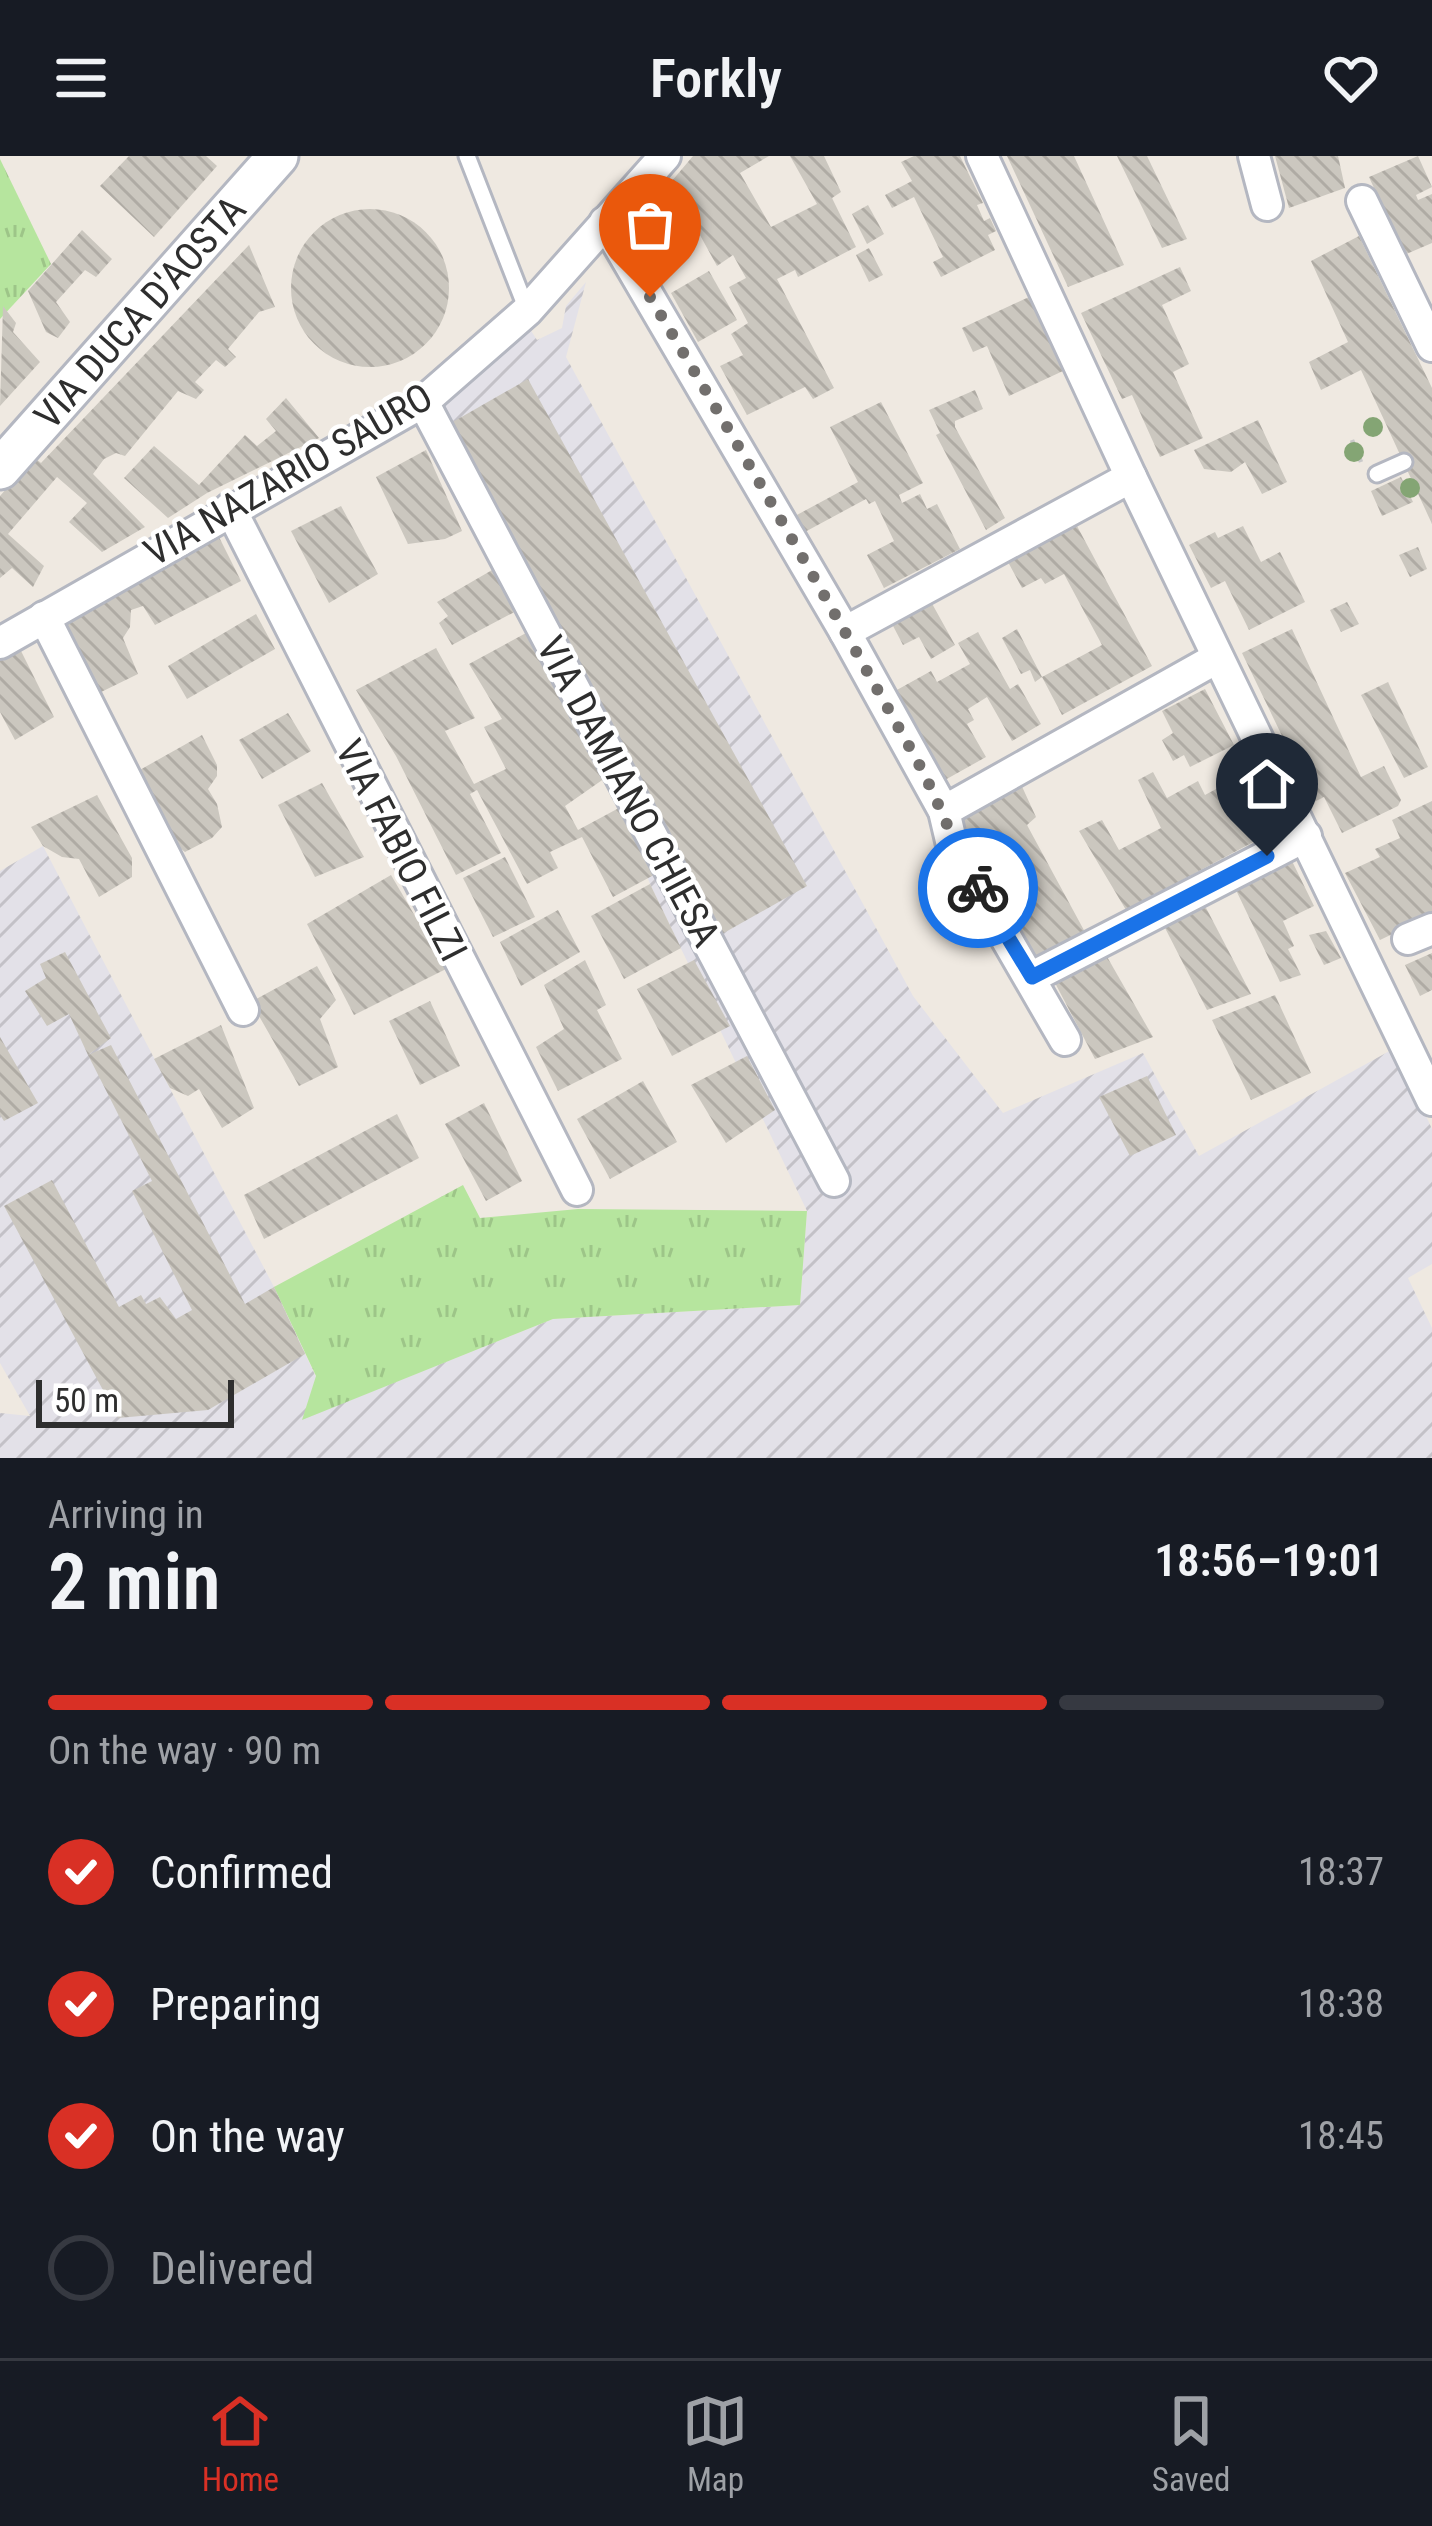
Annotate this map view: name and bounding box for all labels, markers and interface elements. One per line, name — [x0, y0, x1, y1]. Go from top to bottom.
icon: menu — [48, 45, 114, 111]
icon: heart — [1318, 45, 1384, 111]
text: Forkly — [650, 47, 782, 110]
pin — [599, 174, 701, 297]
street label: VIA DUCA D'AOSTA — [25, 187, 255, 438]
icon: bag — [617, 192, 683, 258]
street label: VIA NAZARIO SAURO — [136, 374, 441, 576]
street label: VIA DAMIANO CHIESA — [527, 629, 729, 954]
street label: VIA FABIO FILZI — [326, 732, 477, 969]
pin — [1216, 733, 1318, 856]
icon: home — [1234, 751, 1300, 817]
courier — [918, 828, 1038, 948]
icon: bike — [945, 855, 1011, 921]
scale bar — [36, 1374, 234, 1427]
text: 50 m — [54, 1381, 119, 1420]
text: Arriving in — [48, 1492, 204, 1538]
text: 18:56–19:01 — [1154, 1534, 1384, 1587]
text: 2 min — [48, 1537, 221, 1628]
text: On the way · 90 m — [48, 1728, 321, 1774]
icon: check — [48, 1839, 114, 1905]
text: Confirmed — [150, 1846, 333, 1899]
text: 18:37 — [1298, 1849, 1384, 1895]
icon: check — [48, 1971, 114, 2037]
text: Preparing — [150, 1978, 321, 2031]
text: 18:38 — [1298, 1981, 1384, 2027]
icon: check — [48, 2103, 114, 2169]
text: On the way — [150, 2110, 345, 2163]
text: 18:45 — [1298, 2113, 1384, 2159]
text: Delivered — [150, 2242, 314, 2295]
tab: Home — [202, 2388, 279, 2499]
tab: Map — [682, 2388, 748, 2499]
tab: Saved — [1152, 2388, 1230, 2499]

